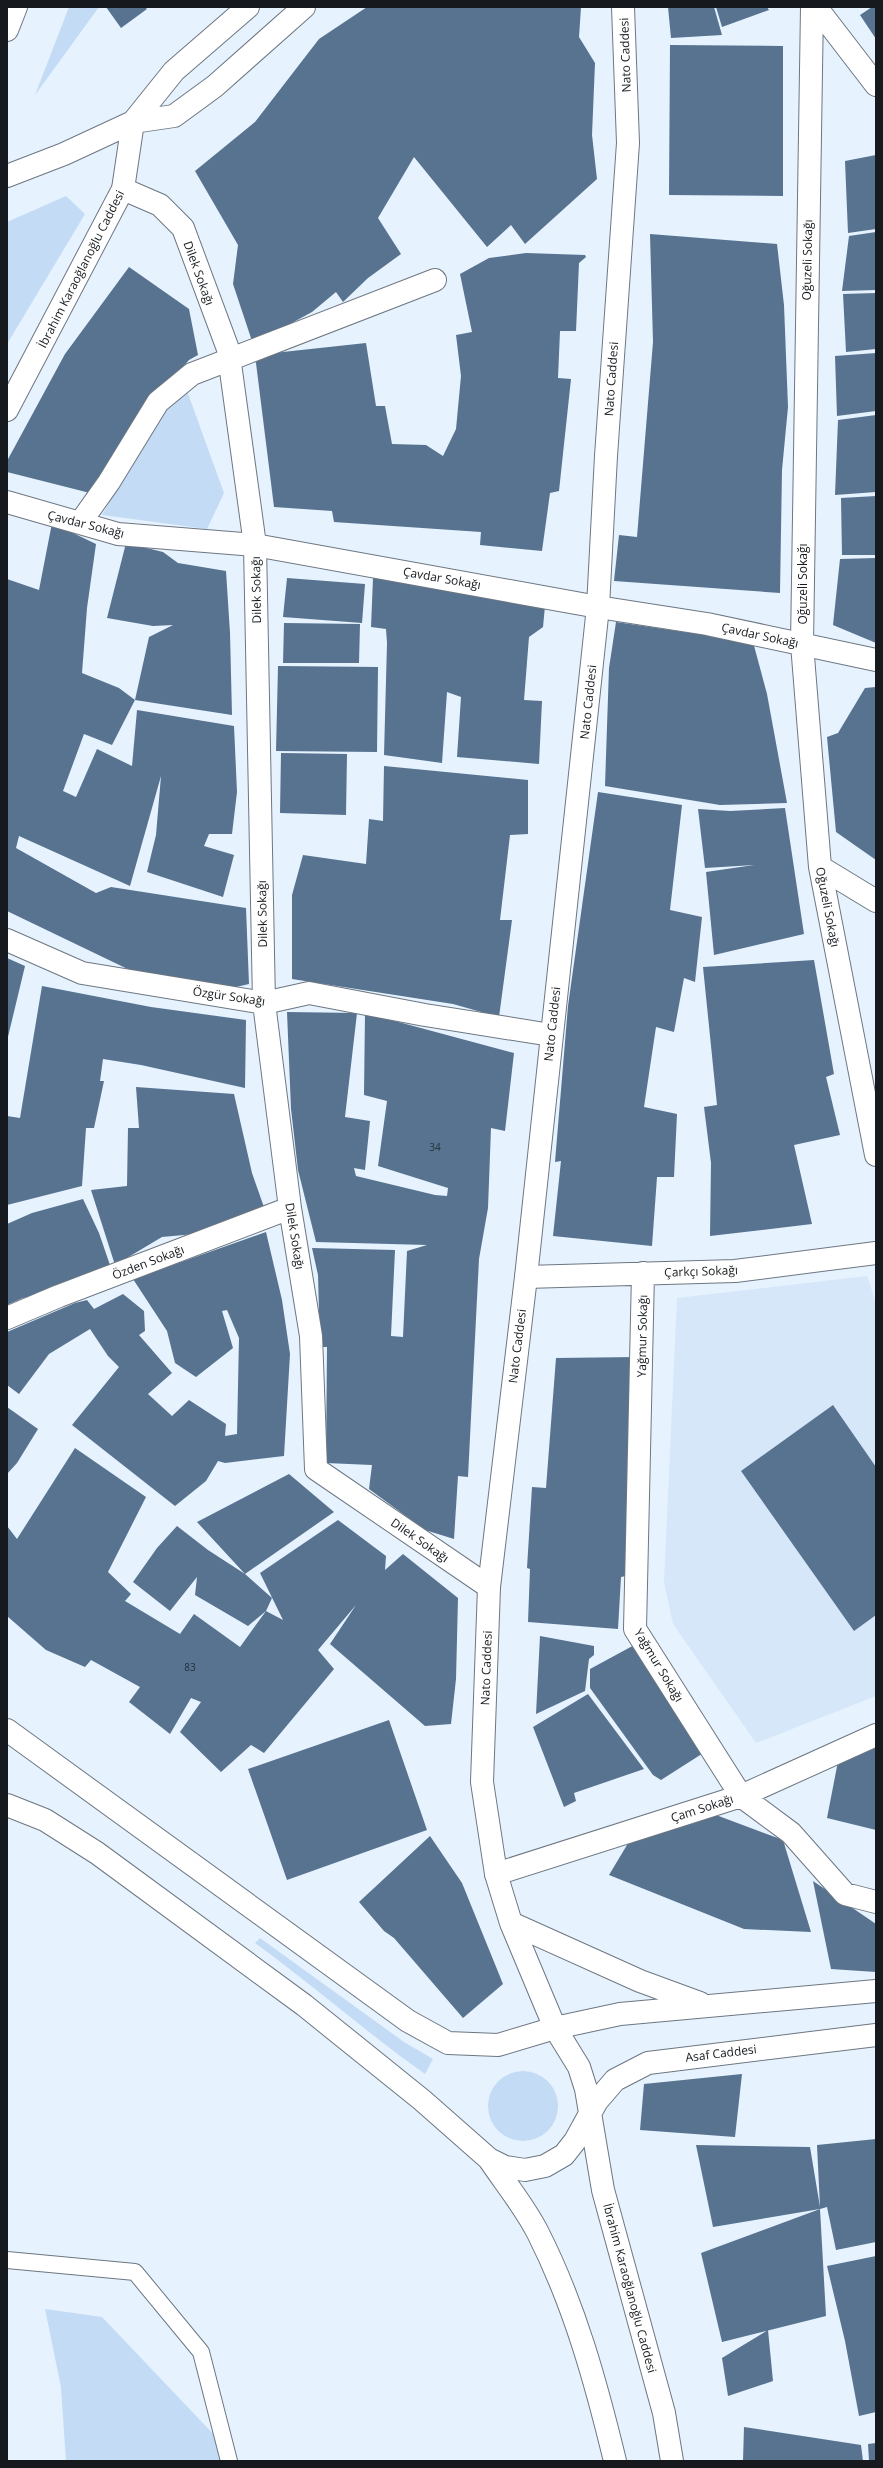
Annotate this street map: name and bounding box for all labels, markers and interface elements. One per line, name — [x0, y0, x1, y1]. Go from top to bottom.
street label: Nato Caddesi — [615, 17, 635, 93]
street label: İbrahim Karaoğlanoğlu Caddesi — [34, 187, 128, 351]
street label: Oğuzeli Sokağı — [798, 219, 816, 301]
street label: Dilek Sokağı — [180, 238, 218, 308]
street label: Nato Caddesi — [600, 341, 622, 417]
street label: Çavdar Sokağı — [46, 506, 126, 542]
street label: Oğuzeli Sokağı — [794, 543, 811, 625]
street label: Dilek Sokağı — [247, 556, 265, 624]
street label: Çavdar Sokağı — [402, 563, 482, 593]
street label: Çavdar Sokağı — [720, 619, 800, 651]
street label: Nato Caddesi — [576, 664, 600, 740]
street label: Oğuzeli Sokağı — [812, 866, 844, 948]
street label: Dilek Sokağı — [253, 880, 271, 948]
street label: Özgür Sokağı — [192, 982, 266, 1010]
street label: Nato Caddesi — [540, 986, 564, 1062]
house number: 34 — [429, 1140, 441, 1154]
street label: Dilek Sokağı — [281, 1201, 309, 1271]
street label: Özden Sokağı — [110, 1240, 186, 1284]
street label: Çarkçı Sokağı — [664, 1261, 738, 1281]
street label: Yağmur Sokağı — [633, 1295, 651, 1377]
street label: Nato Caddesi — [504, 1308, 530, 1384]
street label: Dilek Sokağı — [388, 1514, 452, 1566]
street label: Yağmur Sokağı — [630, 1625, 688, 1705]
street label: Nato Caddesi — [476, 1630, 496, 1706]
house number: 83 — [184, 1660, 196, 1674]
street label: Çam Sokağı — [669, 1790, 735, 1826]
street label: Asaf Caddesi — [684, 2040, 758, 2066]
street label: İbrahim Karaoğlanoğlu Caddesi — [599, 2201, 661, 2375]

